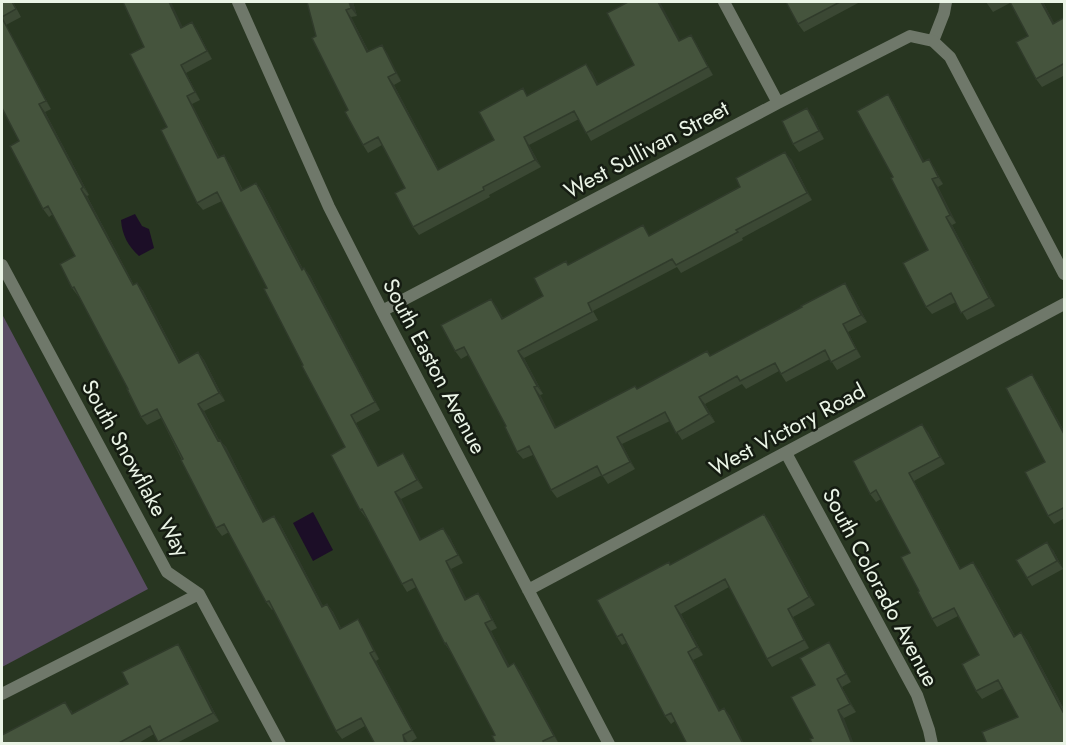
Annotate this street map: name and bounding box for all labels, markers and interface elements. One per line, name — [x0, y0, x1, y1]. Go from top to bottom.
street label: West Sullivan Street — [558, 92, 735, 206]
street label: South Easton Avenue — [375, 273, 495, 459]
street label: South Snowflake Way — [74, 374, 198, 563]
street label: West Victory Road — [704, 374, 870, 484]
street label: South Colorado Avenue — [815, 482, 947, 692]

